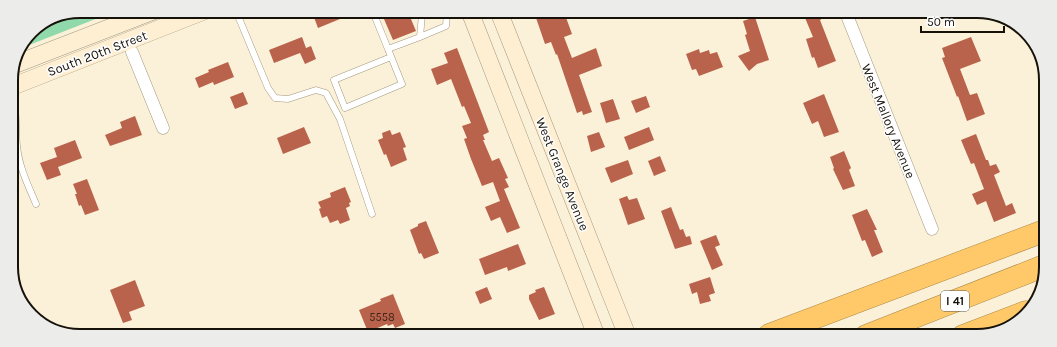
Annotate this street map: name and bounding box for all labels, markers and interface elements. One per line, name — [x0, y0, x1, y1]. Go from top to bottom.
scale bar — [921, 8, 1004, 34]
text: 50 m — [927, 15, 955, 29]
street label: South 20th Street — [45, 28, 149, 79]
street label: West Mallory Avenue — [859, 62, 918, 181]
street label: West Grange Avenue — [533, 115, 592, 233]
road number: I 41 — [941, 291, 969, 311]
house number: 5558 — [369, 311, 395, 324]

